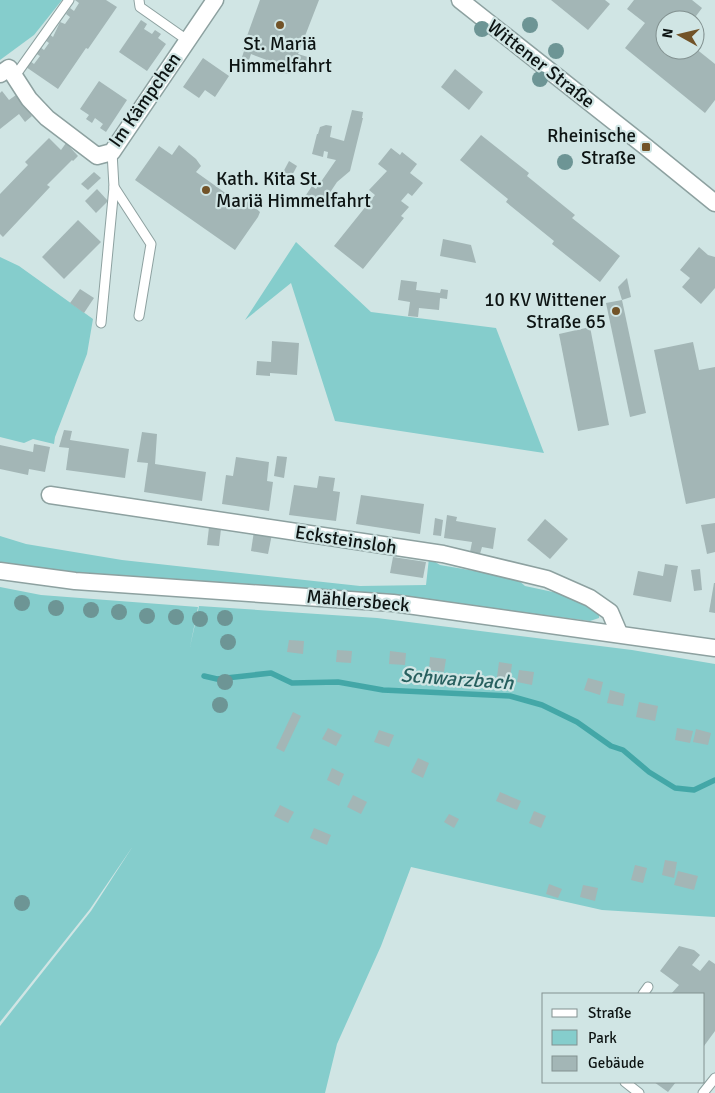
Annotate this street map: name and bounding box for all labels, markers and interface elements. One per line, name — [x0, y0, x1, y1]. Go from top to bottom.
north arrow — [655, 10, 705, 60]
street label: Wittener Straße — [482, 15, 600, 113]
marker: St. Mariä Himmelfahrt — [274, 19, 286, 31]
text: N — [659, 27, 677, 39]
place label: St. Mariä Himmelfahrt — [228, 32, 332, 78]
street label: Im Kämpchen — [104, 48, 186, 152]
place label: Rheinische Straße — [547, 124, 636, 170]
marker: Rheinische Straße — [640, 141, 652, 153]
place label: Kath. Kita St. Mariä Himmelfahrt — [216, 167, 371, 213]
marker: Kath. Kita St. Mariä Himmelfahrt — [200, 184, 212, 196]
place label: 10 KV Wittener Straße 65 — [484, 288, 606, 334]
marker: 10 KV Wittener Straße 65 — [610, 305, 622, 317]
street label: Ecksteinsloh — [293, 520, 399, 560]
street label: Mählersbeck — [305, 585, 411, 618]
water label: Schwarzbach — [400, 663, 515, 695]
legend — [542, 993, 705, 1083]
text: Straße — [588, 1004, 632, 1022]
text: Park — [588, 1029, 617, 1047]
text: Gebäude — [588, 1054, 644, 1072]

